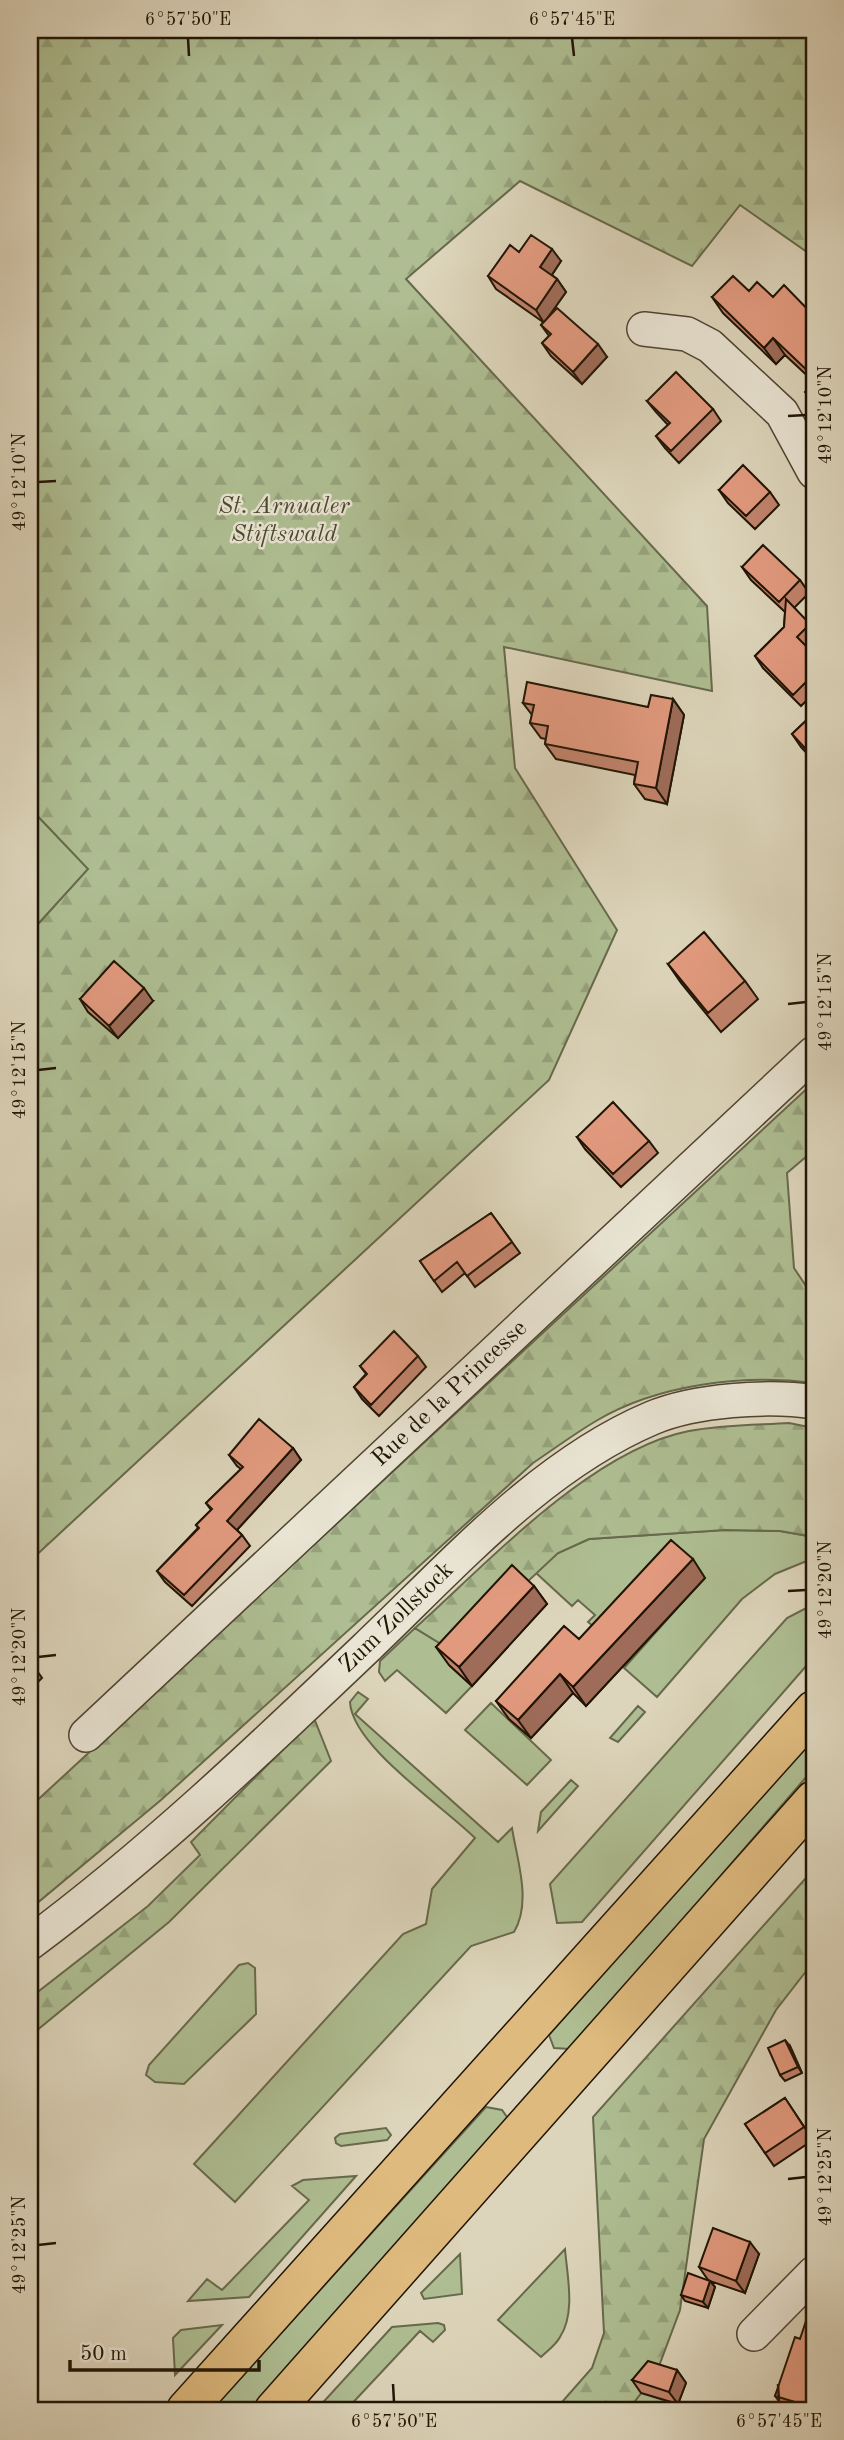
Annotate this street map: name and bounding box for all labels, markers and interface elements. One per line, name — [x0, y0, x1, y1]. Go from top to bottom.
text: 6°57'50"E — [145, 11, 231, 29]
text: 6°57'45"E — [529, 11, 615, 29]
text: 49°12'10"N — [817, 366, 835, 464]
text: 49°12'10"N — [11, 433, 29, 531]
park label: St. Arnualer Stiftswald — [218, 495, 350, 547]
text: 49°12'15"N — [817, 953, 835, 1051]
text: 49°12'15"N — [11, 1021, 29, 1119]
street label: Rue de la Princesse — [368, 1316, 532, 1472]
text: 49°12'20"N — [817, 1541, 835, 1639]
street label: Zum Zollstock — [335, 1558, 459, 1678]
text: 49°12'20"N — [11, 1608, 29, 1706]
text: 49°12'25"N — [817, 2128, 835, 2226]
text: 49°12'25"N — [11, 2196, 29, 2294]
scale bar — [70, 2328, 259, 2372]
text: 50 m — [80, 2344, 127, 2365]
text: 6°57'50"E — [351, 2413, 437, 2431]
text: 6°57'45"E — [736, 2413, 822, 2431]

